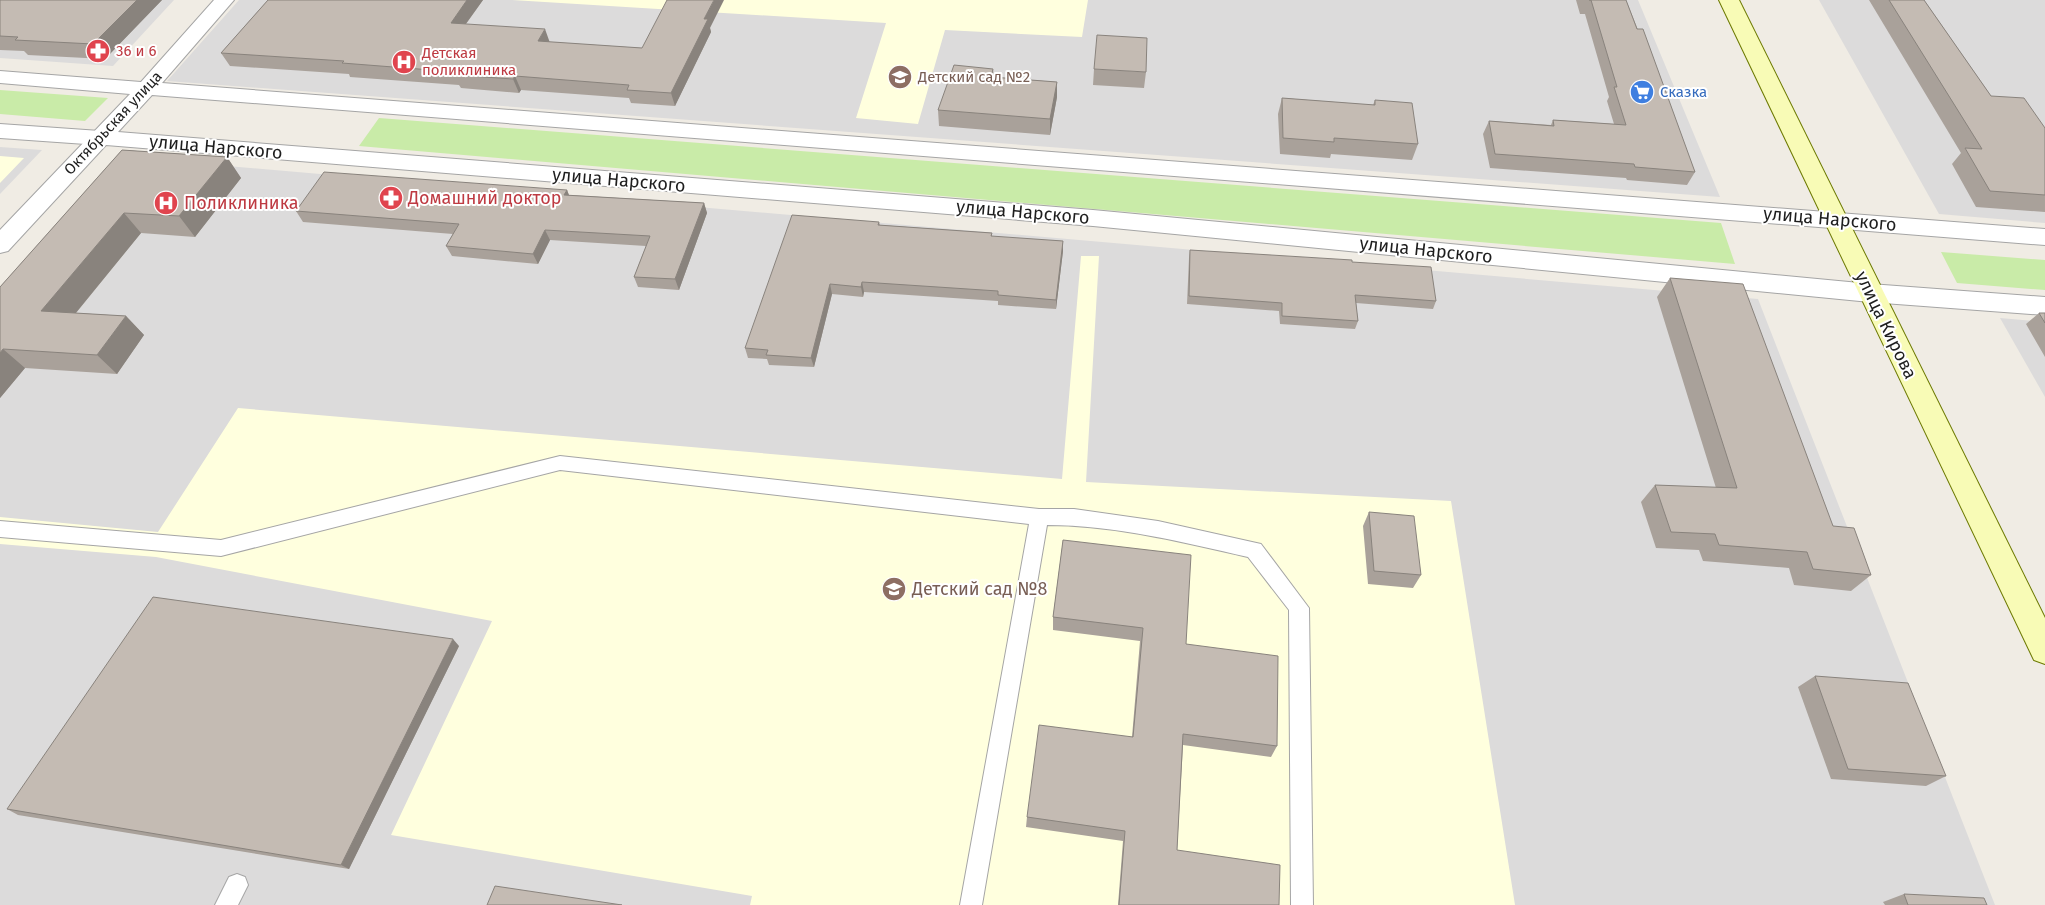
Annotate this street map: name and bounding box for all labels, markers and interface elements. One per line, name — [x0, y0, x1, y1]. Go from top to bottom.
pharmacy icon: 36 и 6 — [85, 38, 111, 64]
place label: 36 и 6 — [116, 42, 156, 60]
place label: Детская поликлиника — [421, 44, 516, 79]
hospital icon: Детская поликлиника — [391, 49, 417, 75]
school or university icon: Детский сад №2 — [887, 64, 913, 90]
street label: Октябрьская улица — [60, 67, 166, 179]
place label: Детский сад №2 — [917, 68, 1030, 86]
supermarket icon: Сказка — [1629, 79, 1655, 105]
place label: Сказка — [1660, 83, 1707, 101]
street label: улица Нарского — [148, 130, 284, 164]
street label: улица Нарского — [551, 163, 687, 197]
pharmacy icon: Домашний доктор — [378, 185, 404, 211]
place label: Домашний доктор — [407, 187, 562, 209]
hospital icon: Поликлиника — [153, 190, 179, 216]
place label: Поликлиника — [184, 192, 299, 214]
street label: улица Нарского — [955, 195, 1091, 229]
street label: улица Нарского — [1762, 202, 1898, 236]
street label: улица Нарского — [1358, 232, 1494, 268]
street label: улица Кирова — [1850, 267, 1922, 383]
school or university icon: Детский сад №8 — [881, 576, 907, 602]
place label: Детский сад №8 — [911, 578, 1048, 600]

